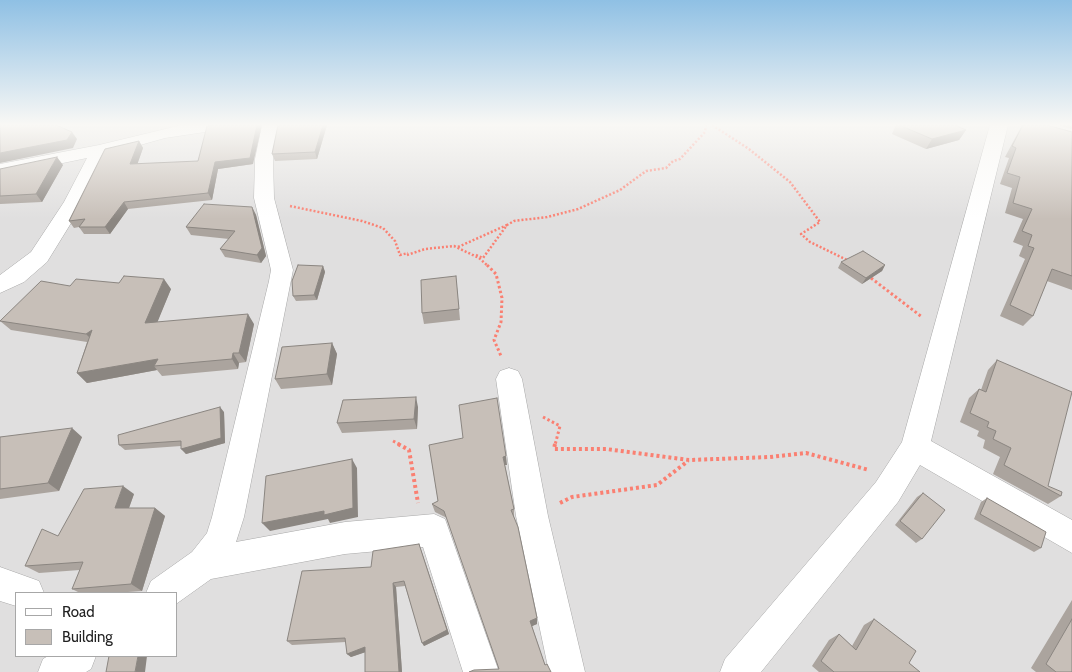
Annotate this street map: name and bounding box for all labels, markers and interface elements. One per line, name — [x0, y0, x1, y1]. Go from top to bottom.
legend — [15, 592, 178, 657]
text: Road — [62, 603, 95, 621]
text: Building — [62, 628, 113, 646]

